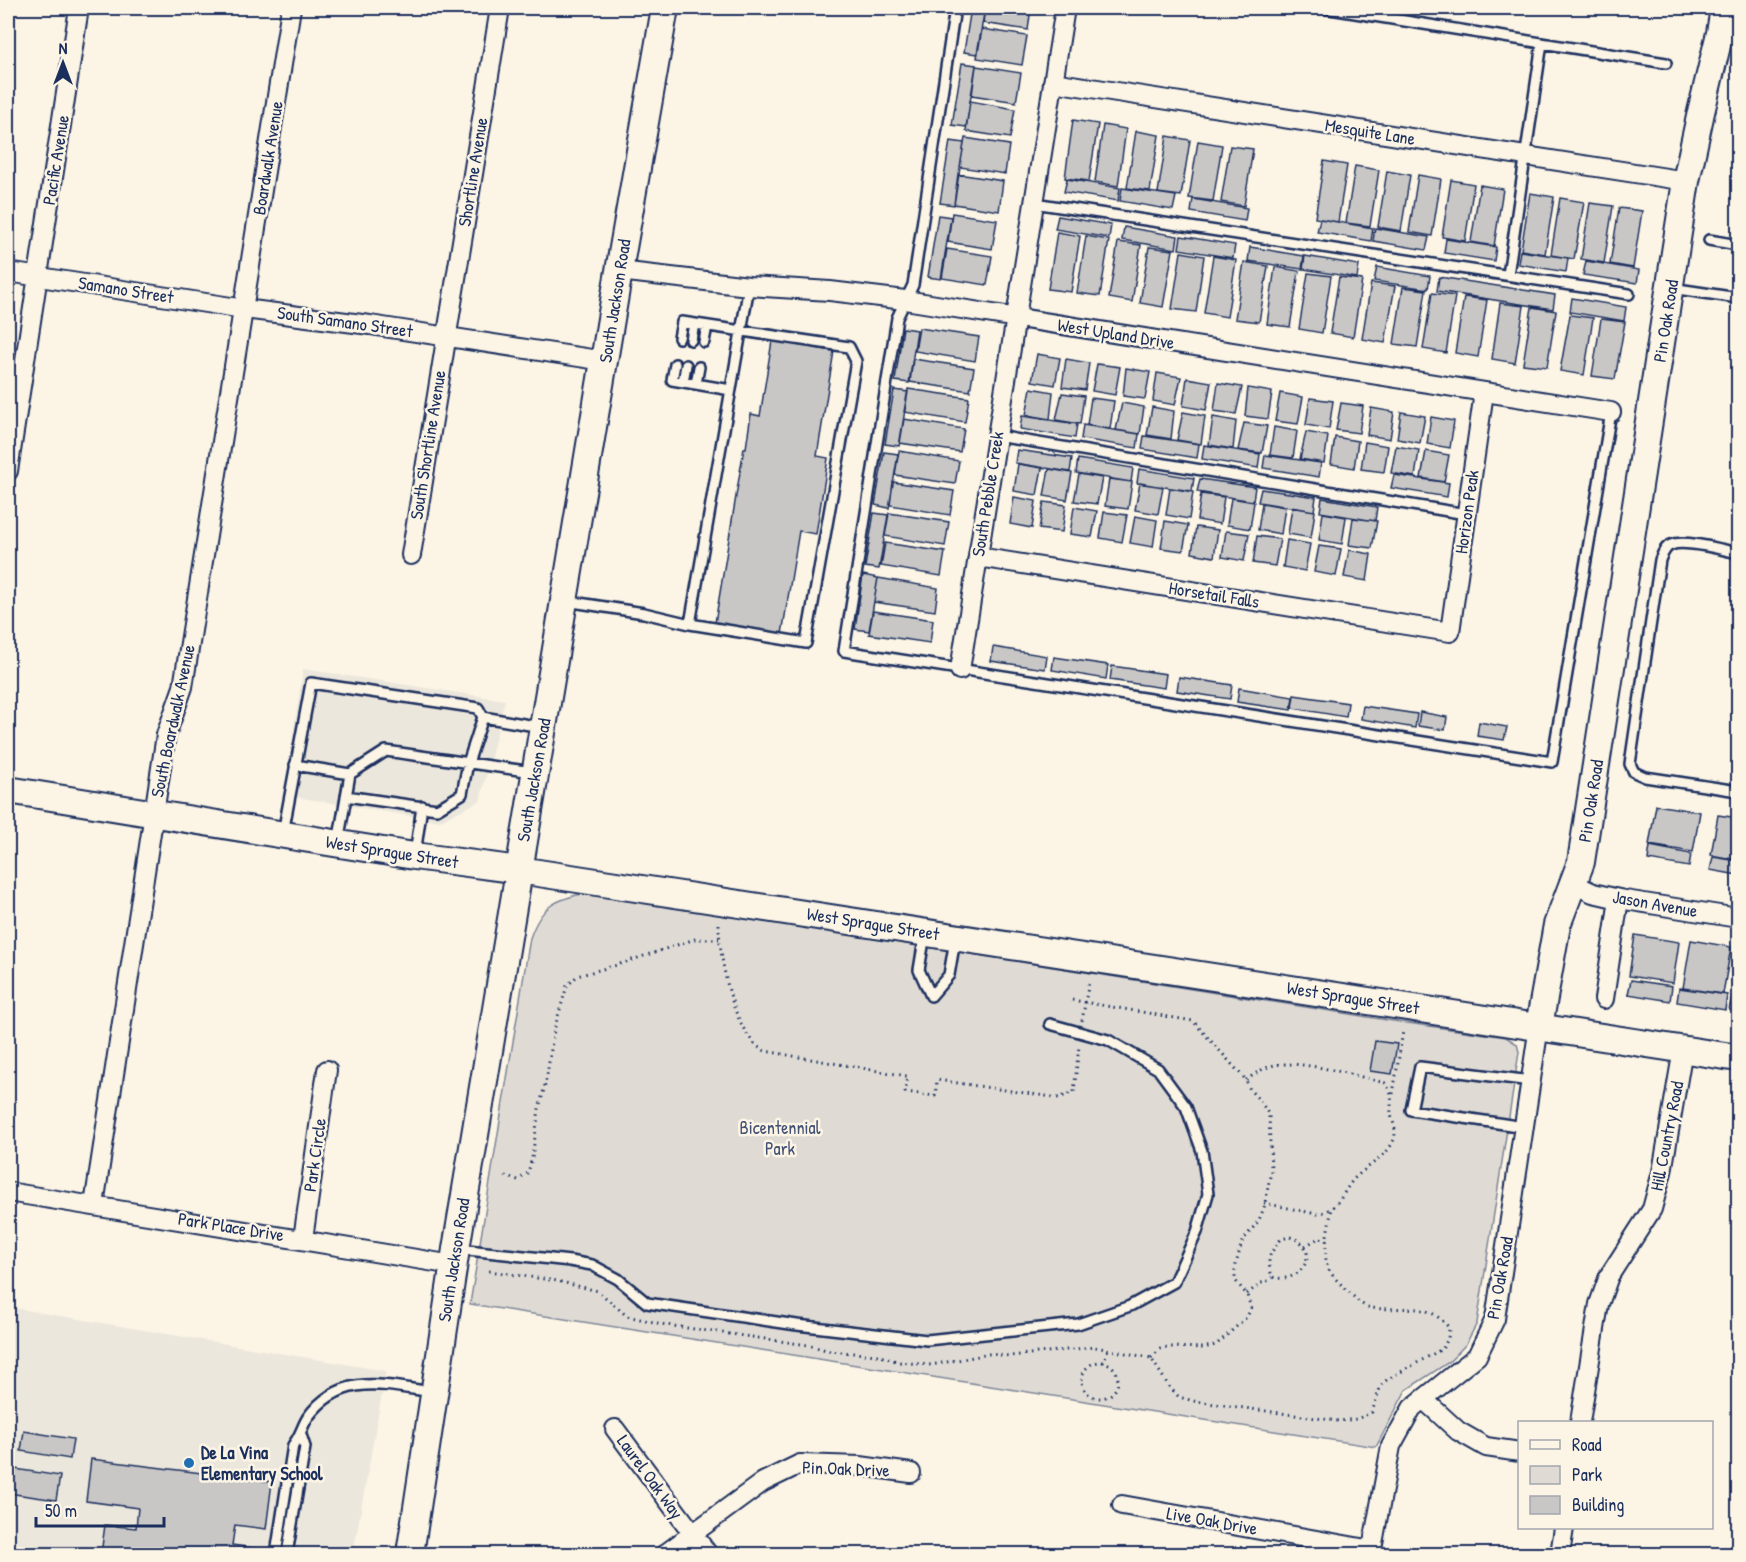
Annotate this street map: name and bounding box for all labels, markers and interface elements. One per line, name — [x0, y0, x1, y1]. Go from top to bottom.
north arrow — [33, 33, 93, 93]
text: N — [59, 37, 68, 59]
street label: Boardwalk Avenue — [246, 99, 289, 217]
street label: Mesquite Lane — [1323, 112, 1417, 151]
street label: Pacific Avenue — [36, 113, 75, 207]
street label: Shortline Avenue — [452, 116, 493, 228]
street label: South Jackson Road — [592, 237, 637, 364]
street label: Samano Street — [77, 270, 176, 309]
street label: Pin Oak Road — [1647, 278, 1684, 364]
street label: South Samano Street — [276, 300, 415, 344]
street label: West Upland Drive — [1056, 312, 1176, 355]
street label: South Shortline Avenue — [403, 369, 452, 521]
street label: South Pebble Creek — [965, 429, 1010, 558]
street label: Horizon Peak — [1448, 468, 1485, 555]
street label: Horsetail Falls — [1167, 575, 1261, 614]
street label: South Boardwalk Avenue — [144, 642, 201, 800]
street label: South Jackson Road — [510, 716, 557, 844]
street label: Pin Oak Road — [1572, 758, 1609, 844]
street label: West Sprague Street — [324, 829, 461, 874]
street label: Jason Avenue — [1611, 884, 1700, 923]
street label: West Sprague Street — [805, 901, 942, 946]
street label: West Sprague Street — [1285, 975, 1422, 1020]
street label: Hill Country Road — [1644, 1079, 1689, 1193]
park label: Bicentennial Park — [740, 1115, 821, 1161]
street label: Park Circle — [297, 1117, 332, 1193]
street label: South Jackson Road — [431, 1196, 476, 1323]
street label: Park Place Drive — [176, 1206, 286, 1247]
street label: Pin Oak Road — [1480, 1235, 1519, 1321]
legend — [1518, 1421, 1713, 1529]
street label: Laurel Oak Way — [611, 1430, 690, 1524]
text: Road — [1572, 1432, 1602, 1457]
place label: De La Vina Elementary School — [201, 1440, 324, 1487]
street label: Pin Oak Drive — [802, 1454, 890, 1483]
marker: De La Vina Elementary School — [182, 1456, 196, 1470]
text: Park — [1572, 1462, 1603, 1487]
scale bar — [36, 1490, 164, 1528]
text: Building — [1572, 1492, 1624, 1517]
text: 50 m — [45, 1498, 77, 1523]
street label: Live Oak Drive — [1165, 1500, 1259, 1541]

